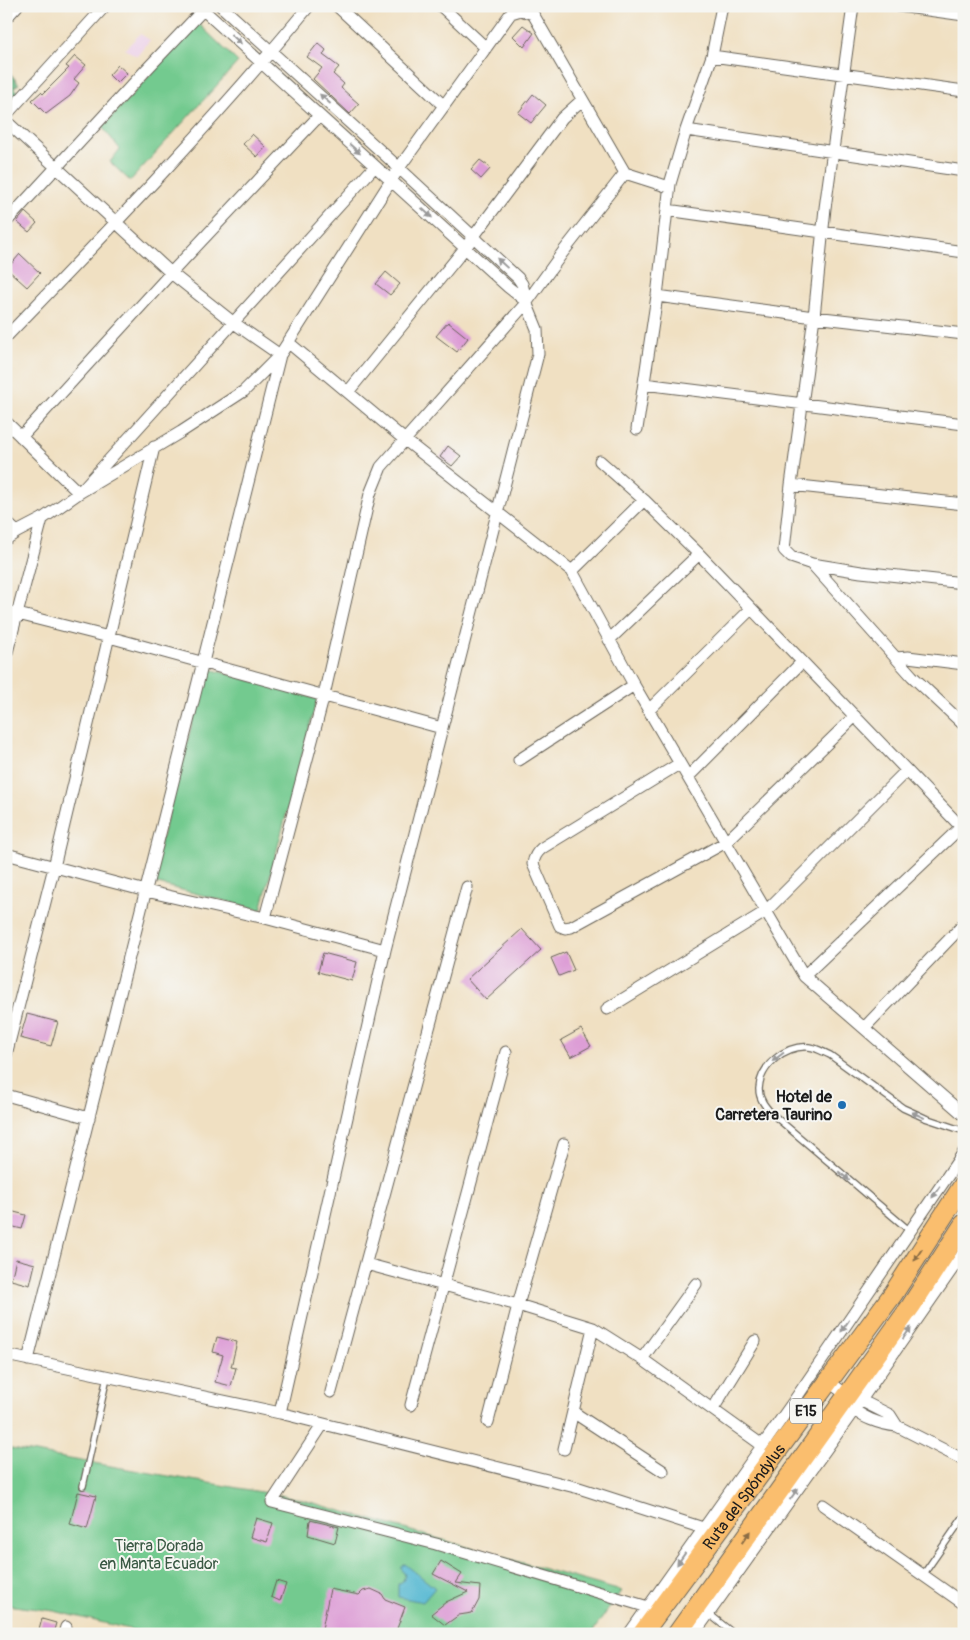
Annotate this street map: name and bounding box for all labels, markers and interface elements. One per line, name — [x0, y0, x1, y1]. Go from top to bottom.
one-way arrow — [229, 33, 241, 45]
one-way arrow — [319, 93, 331, 105]
one-way arrow — [349, 143, 361, 155]
one-way arrow — [421, 207, 433, 219]
one-way arrow — [496, 257, 508, 269]
one-way arrow — [771, 1052, 785, 1062]
place label: Hotel de Carretera Taurino — [715, 1087, 833, 1125]
marker: Hotel de Carretera Taurino — [836, 1099, 848, 1111]
one-way arrow — [911, 1110, 925, 1118]
one-way arrow — [838, 1170, 850, 1182]
one-way arrow — [931, 1185, 941, 1199]
one-way arrow — [914, 1248, 923, 1261]
one-way arrow — [840, 1319, 850, 1333]
one-way arrow — [902, 1326, 912, 1340]
road number: E15 — [790, 1398, 822, 1424]
street label: Ruta del Spóndylus — [699, 1440, 790, 1554]
one-way arrow — [788, 1488, 799, 1501]
one-way arrow — [741, 1530, 751, 1544]
park label: Tierra Dorada en Manta Ecuador — [100, 1536, 219, 1574]
one-way arrow — [676, 1553, 686, 1566]

